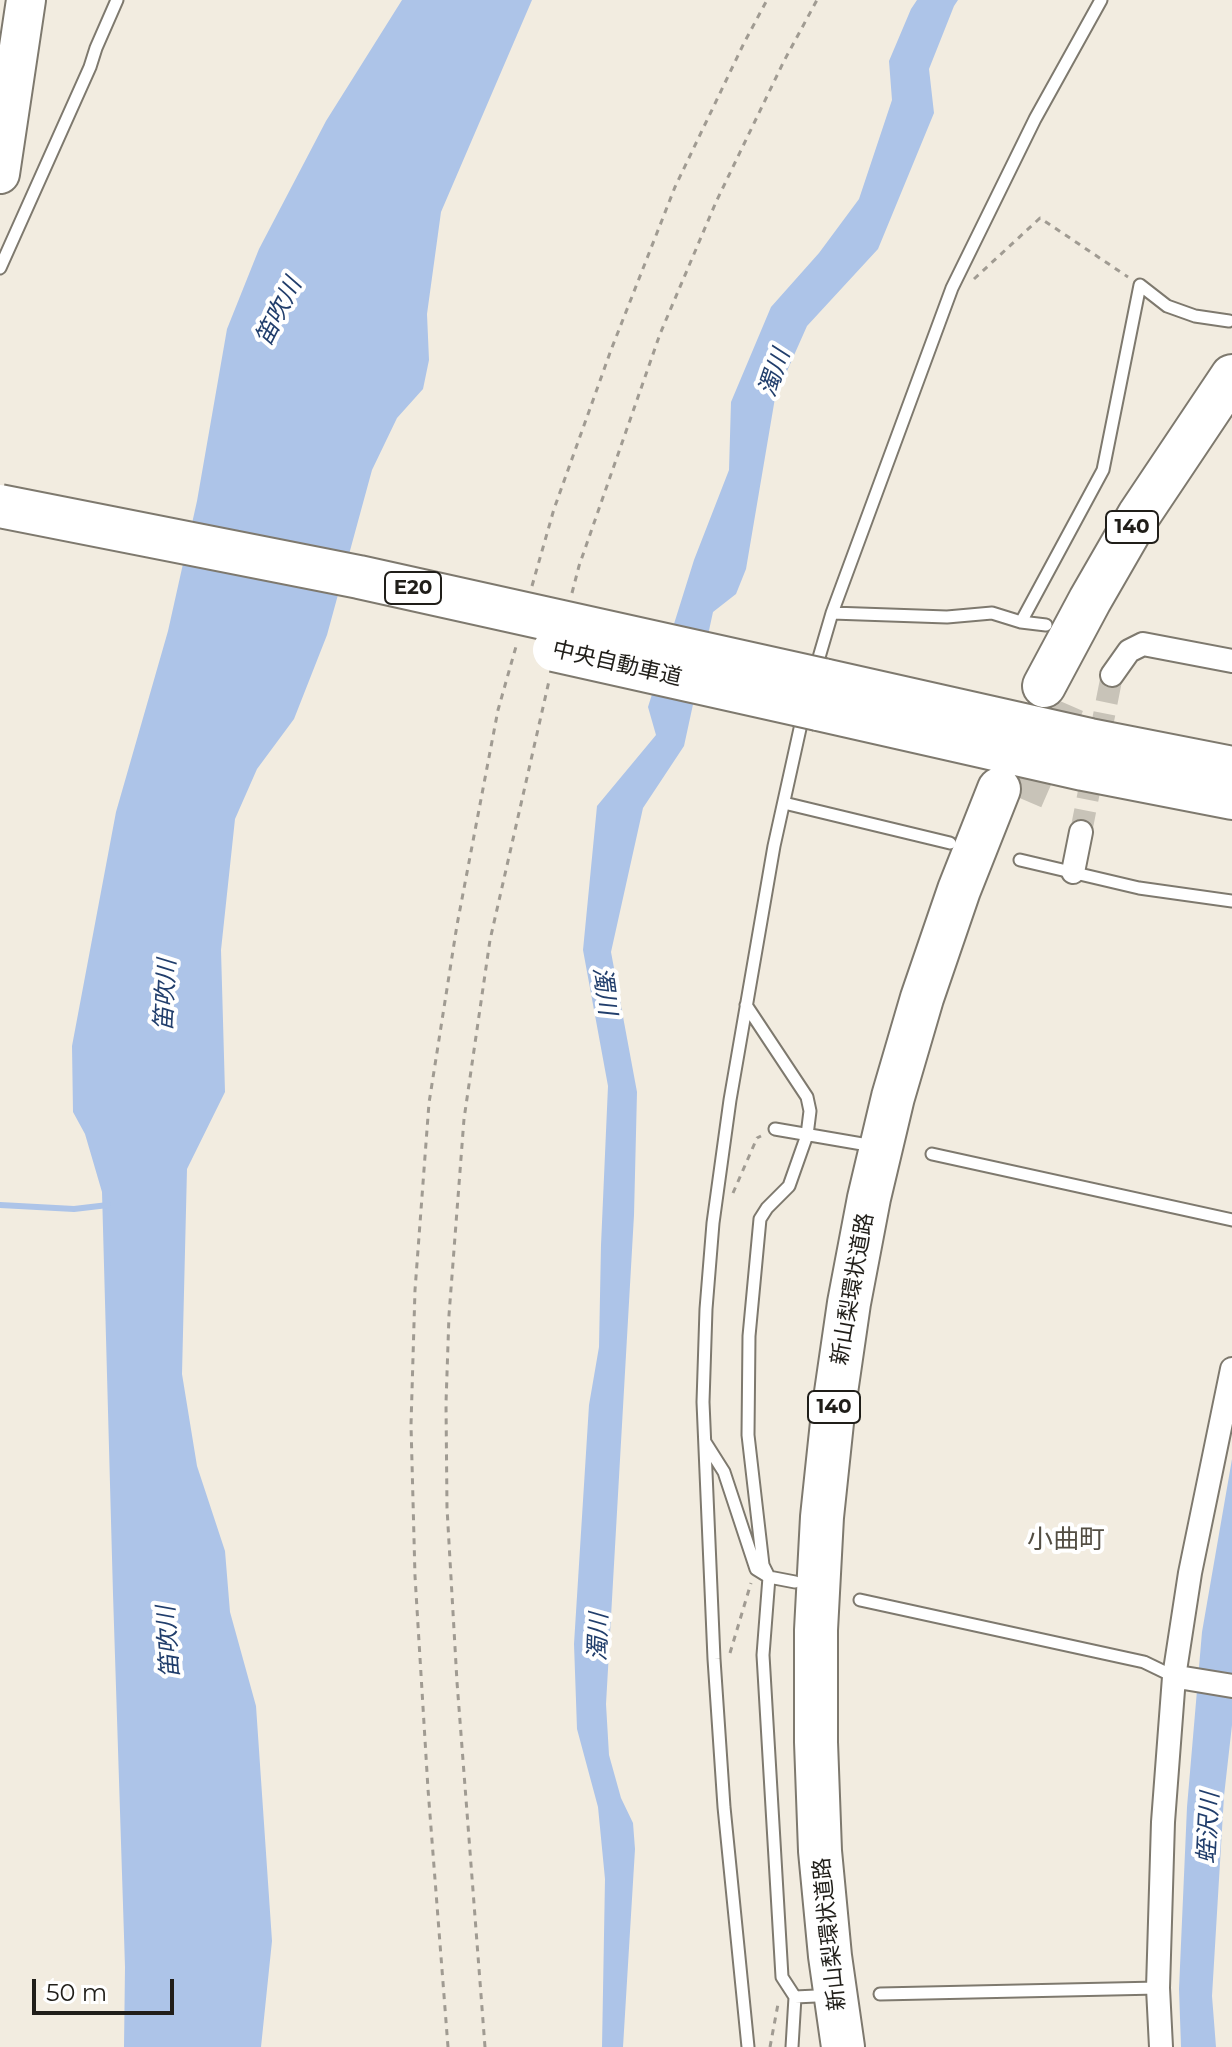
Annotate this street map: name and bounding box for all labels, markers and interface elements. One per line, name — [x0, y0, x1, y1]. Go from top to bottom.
water label: 笛吹川 — [250, 273, 308, 351]
water label: 濁川 — [754, 346, 796, 400]
road number: 140 — [1106, 511, 1158, 543]
road number: E20 — [385, 572, 441, 604]
street label: 中央自動車道 — [550, 636, 684, 692]
water label: 笛吹川 — [150, 958, 182, 1032]
water label: 濁川 — [586, 965, 622, 1017]
street label: 新山梨環状道路 — [827, 1211, 879, 1367]
road number: 140 — [808, 1391, 860, 1423]
district label: 小曲町 — [1027, 1524, 1105, 1556]
water label: 笛吹川 — [152, 1605, 186, 1679]
water label: 濁川 — [584, 1613, 614, 1661]
water label: 蛭沢川 — [1193, 1791, 1225, 1865]
street label: 新山梨環状道路 — [809, 1856, 851, 2012]
scale bar — [36, 1963, 178, 2013]
text: 50 m — [46, 1978, 107, 2007]

